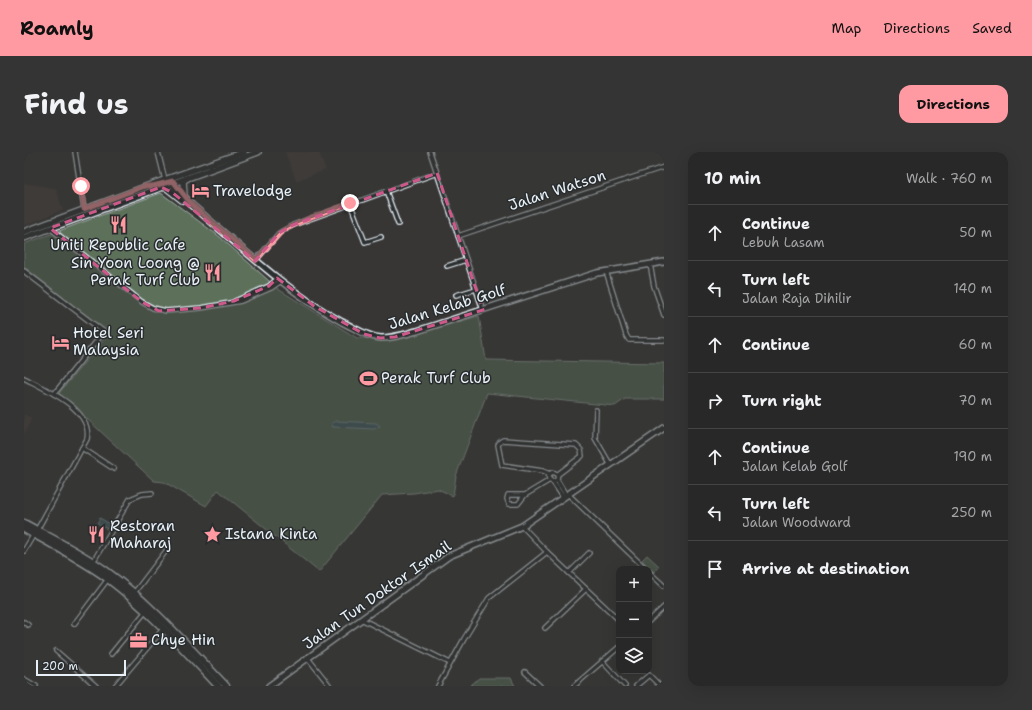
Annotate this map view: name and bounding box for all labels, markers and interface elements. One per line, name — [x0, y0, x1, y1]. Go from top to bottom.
text: Roamly — [20, 16, 94, 41]
text: Map — [832, 19, 862, 37]
text: Directions — [884, 19, 950, 37]
text: Saved — [972, 19, 1012, 37]
text: Find us — [24, 85, 129, 123]
button: Directions — [899, 85, 1008, 123]
street label: Jalan Watson — [506, 165, 608, 215]
text: 10 min — [704, 167, 761, 189]
text: Walk · 760 m — [906, 170, 992, 187]
route start — [72, 177, 90, 195]
hotel icon: Travelodge — [190, 181, 210, 201]
place label: Travelodge — [213, 181, 292, 201]
route end — [341, 194, 359, 212]
restaurant icon: Uniti Republic Cafe — [108, 214, 128, 234]
text: Continue — [742, 214, 810, 234]
icon: ahead — [704, 222, 726, 244]
text: 50 m — [959, 224, 992, 241]
text: Lebuh Lasam — [742, 234, 824, 251]
place label: Uniti Republic Cafe — [50, 235, 186, 255]
place label: Sin Yoon Loong @ Perak Turf Club — [71, 253, 200, 290]
restaurant icon: Sin Yoon Loong @ Perak Turf Club — [203, 262, 223, 282]
text: Turn left — [742, 270, 810, 290]
icon: left — [704, 278, 726, 300]
street label: Jalan Kelab Golf — [386, 279, 509, 334]
text: 140 m — [953, 280, 992, 297]
text: Jalan Raja Dihilir — [742, 290, 852, 307]
place label: Hotel Seri Malaysia — [73, 323, 144, 360]
hotel icon: Hotel Seri Malaysia — [50, 332, 70, 352]
icon: ahead — [704, 334, 726, 356]
text: Continue — [742, 335, 810, 355]
text: 60 m — [959, 336, 992, 353]
sports icon: Perak Turf Club — [358, 368, 378, 388]
place label: Perak Turf Club — [381, 368, 491, 388]
icon: right — [704, 390, 726, 412]
text: Turn right — [742, 391, 822, 411]
text: 70 m — [958, 392, 992, 409]
text: Continue — [742, 438, 810, 458]
icon: ahead — [704, 446, 726, 468]
text: 190 m — [953, 448, 992, 465]
text: Jalan Kelab Golf — [742, 458, 848, 475]
text: Turn left — [742, 494, 810, 514]
icon: left — [704, 502, 726, 524]
text: 250 m — [951, 504, 992, 521]
text: Jalan Woodward — [742, 514, 851, 531]
place label: Restoran Maharaj — [110, 516, 175, 553]
place icon: Istana Kinta — [202, 524, 222, 544]
place label: Istana Kinta — [225, 524, 318, 544]
restaurant icon: Restoran Maharaj — [87, 525, 107, 545]
street label: Jalan Tun Doktor Ismail — [299, 536, 456, 654]
icon: arrive — [704, 558, 726, 580]
text: Arrive at destination — [742, 559, 910, 579]
map controls — [616, 566, 652, 674]
button: + — [616, 566, 652, 602]
button: − — [616, 602, 652, 638]
office icon: Chye Hin — [128, 630, 148, 650]
place label: Chye Hin — [151, 630, 215, 650]
button: layers — [616, 638, 652, 674]
scale bar — [36, 658, 126, 677]
text: 200 m — [42, 659, 78, 674]

